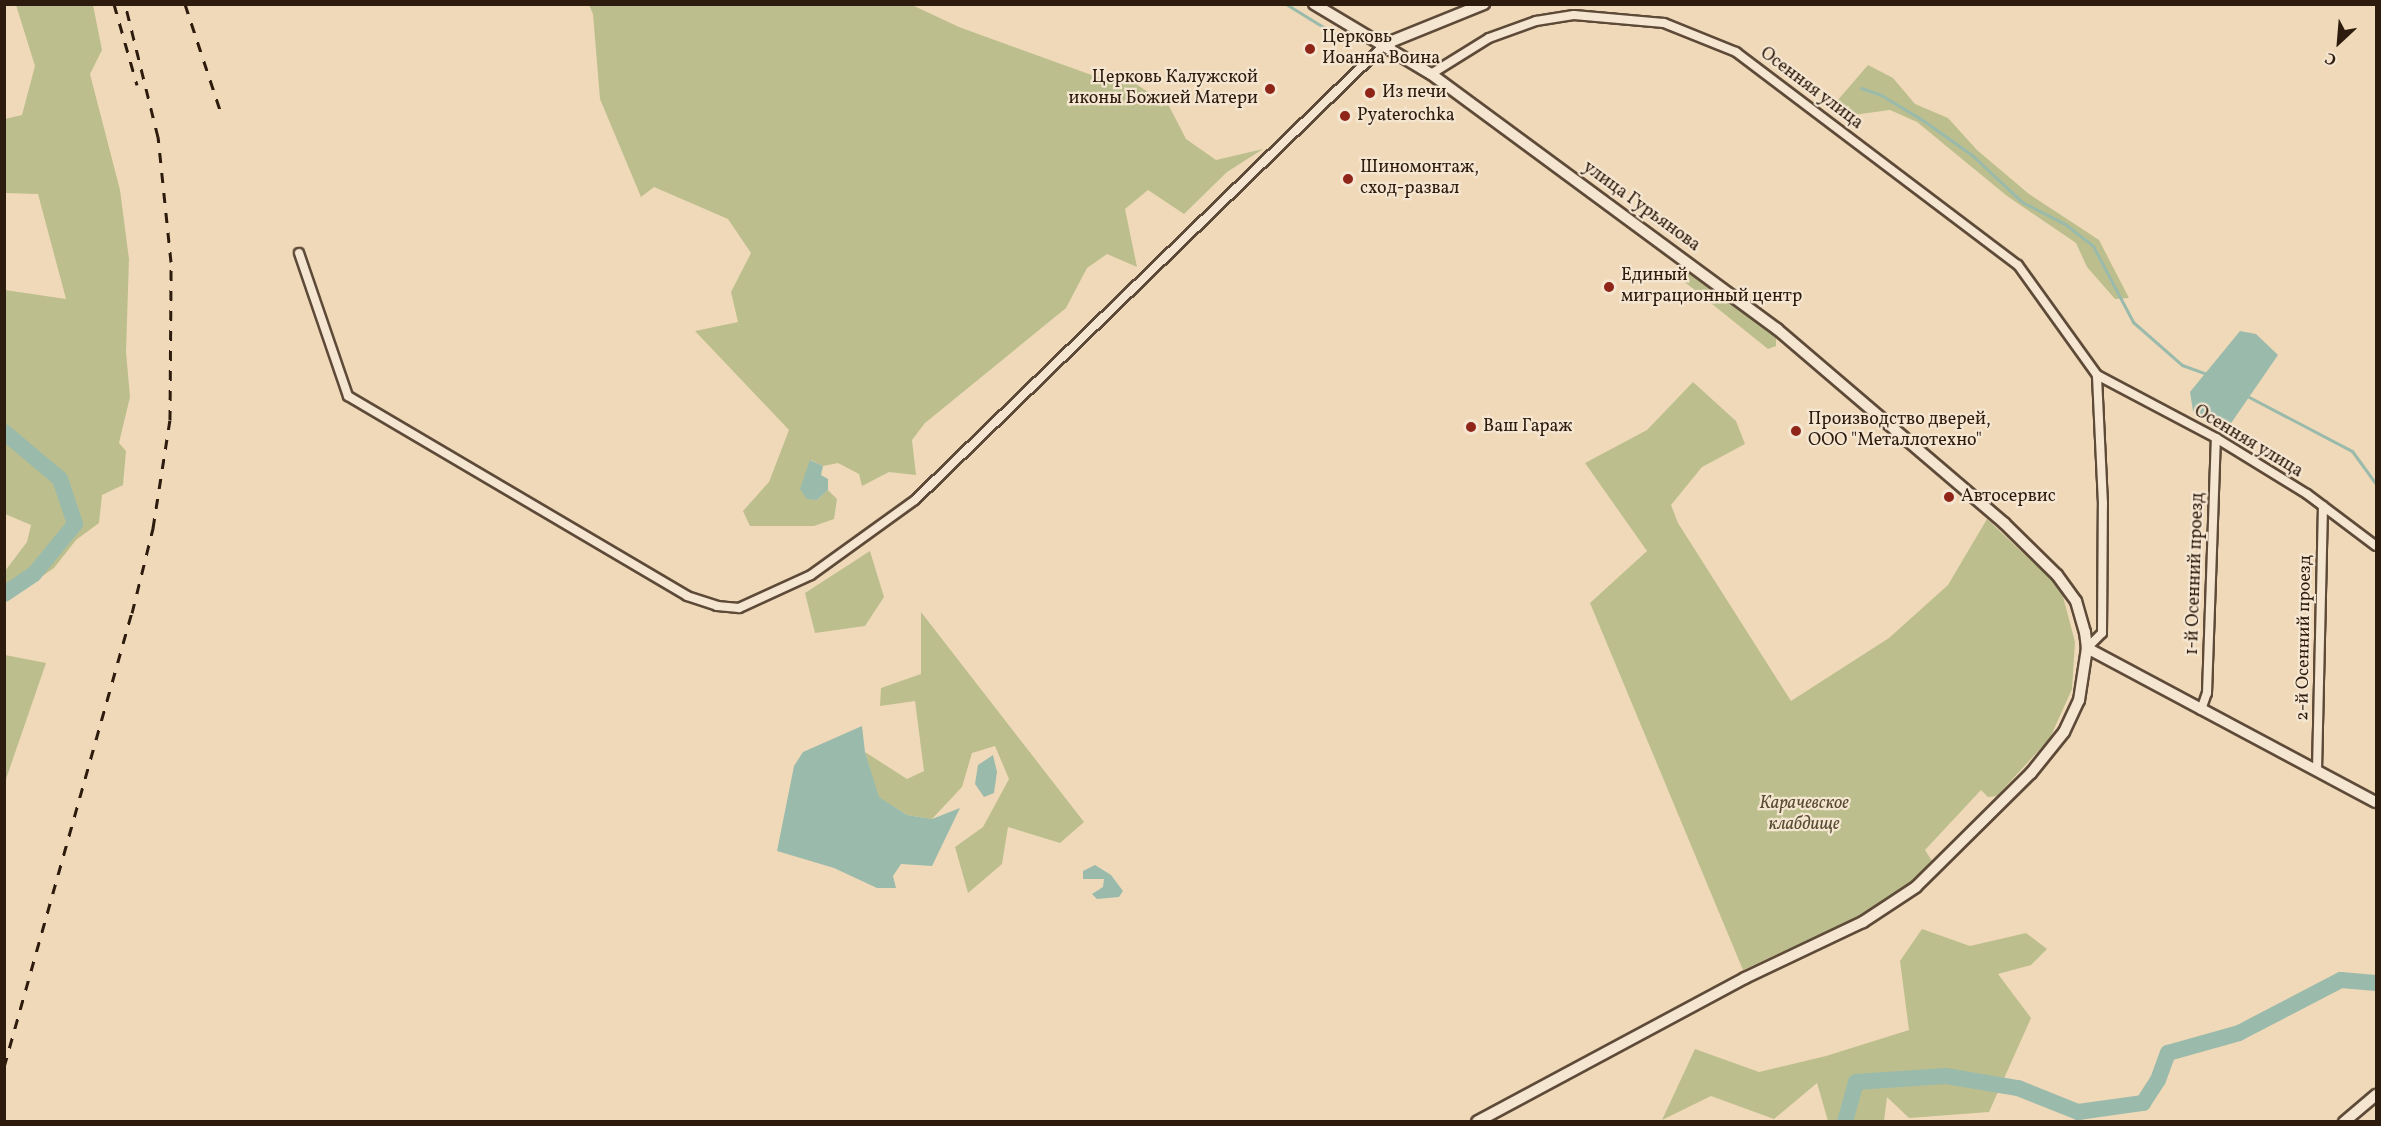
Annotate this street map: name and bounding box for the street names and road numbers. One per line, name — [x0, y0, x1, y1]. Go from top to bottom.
street label: Осенняя улица — [1755, 43, 1867, 135]
street label: улица Гурьянова — [1578, 157, 1704, 257]
street label: Осенняя улица — [2189, 401, 2307, 483]
street label: 1-й Осенний проезд — [2182, 492, 2210, 656]
street label: 2-й Осенний проезд — [2293, 555, 2317, 721]

